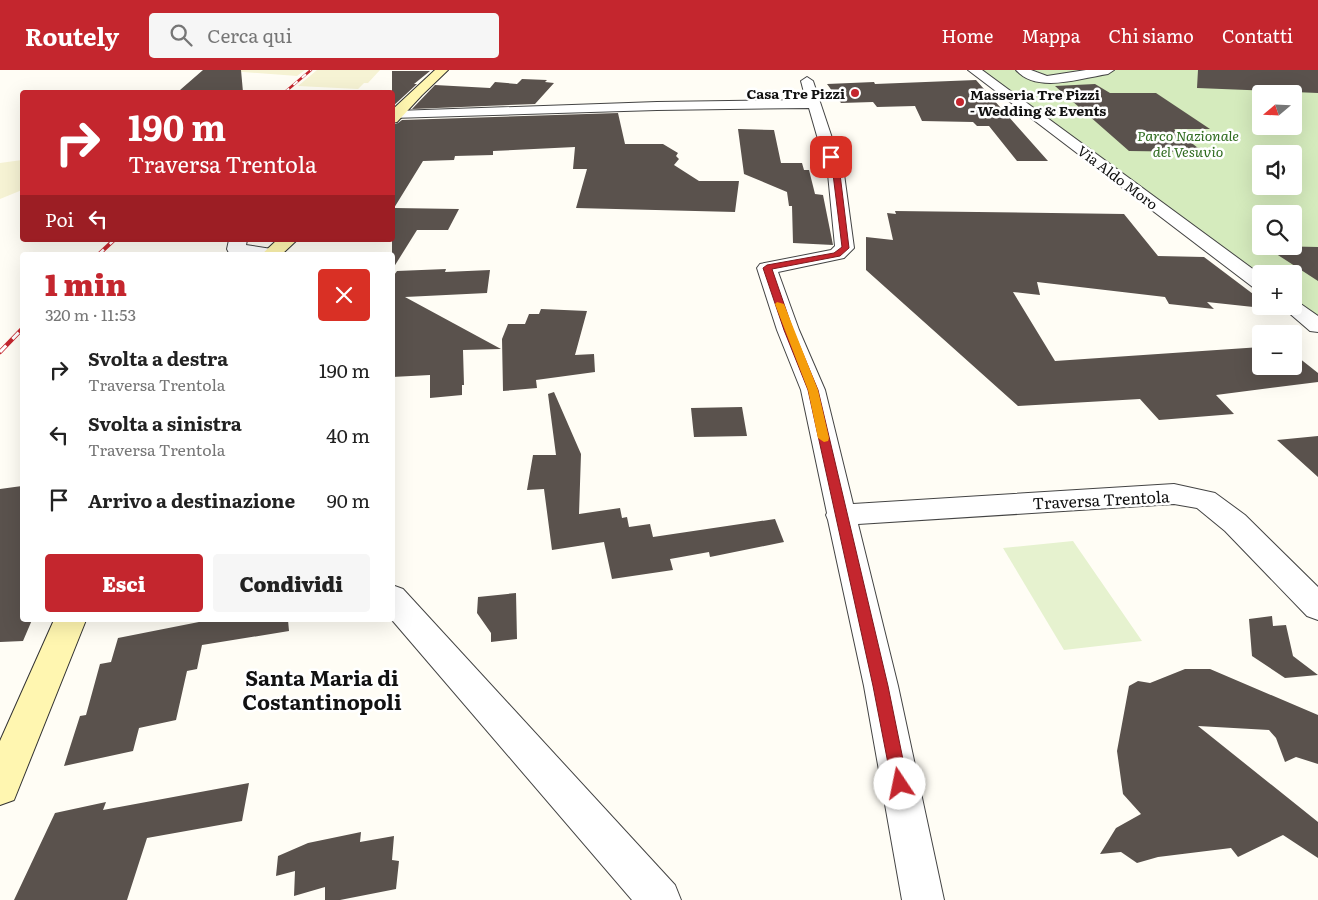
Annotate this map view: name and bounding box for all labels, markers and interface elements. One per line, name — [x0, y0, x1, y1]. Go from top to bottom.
search box — [149, 13, 499, 58]
text: Routely — [25, 18, 119, 53]
icon: search — [167, 21, 195, 49]
text: Cerca qui — [207, 21, 292, 49]
text: Home — [941, 22, 993, 49]
text: Mappa — [1021, 22, 1080, 49]
text: Chi siamo — [1108, 22, 1194, 49]
text: Contatti — [1222, 22, 1293, 49]
place label: Casa Tre Pizzi — [746, 83, 845, 103]
place label: Masseria Tre Pizzi - Wedding & Events — [970, 84, 1106, 120]
north arrow — [1252, 85, 1302, 135]
map controls — [1252, 85, 1302, 375]
marker: Casa Tre Pizzi — [849, 87, 861, 99]
marker: Masseria Tre Pizzi - Wedding & Events — [954, 96, 966, 108]
text: 190 m — [128, 100, 226, 152]
icon: right — [45, 110, 110, 175]
park label: Parco Nazionale del Vesuvio — [1137, 125, 1239, 161]
pin — [810, 136, 852, 178]
street label: Via Aldo Moro — [1074, 140, 1162, 214]
icon: arrive — [817, 143, 845, 171]
button: sound — [1252, 145, 1302, 195]
text: Traversa Trentola — [128, 147, 317, 180]
text: Poi — [45, 205, 74, 233]
icon: left — [84, 205, 112, 233]
button: search — [1252, 205, 1302, 255]
text: 1 min — [45, 261, 127, 305]
button: + — [1252, 265, 1302, 315]
button: close — [318, 269, 370, 321]
text: 320 m · 11:53 — [45, 302, 136, 326]
button: − — [1252, 325, 1302, 375]
text: Svolta a destra — [88, 344, 228, 372]
icon: right — [45, 356, 73, 384]
text: 190 m — [319, 356, 370, 384]
text: Traversa Trentola — [88, 372, 225, 396]
text: Svolta a sinistra — [88, 409, 242, 437]
icon: left — [45, 421, 73, 449]
text: 40 m — [326, 421, 370, 449]
text: Traversa Trentola — [88, 437, 225, 461]
street label: Traversa Trentola — [1032, 483, 1171, 515]
icon: arrive — [45, 486, 73, 514]
text: Arrivo a destinazione — [88, 486, 295, 514]
text: 90 m — [327, 486, 370, 514]
button: Esci — [45, 554, 203, 612]
button: Condividi — [213, 554, 370, 612]
district label: Santa Maria di Costantinopoli — [242, 661, 402, 716]
position arrow — [873, 757, 925, 809]

